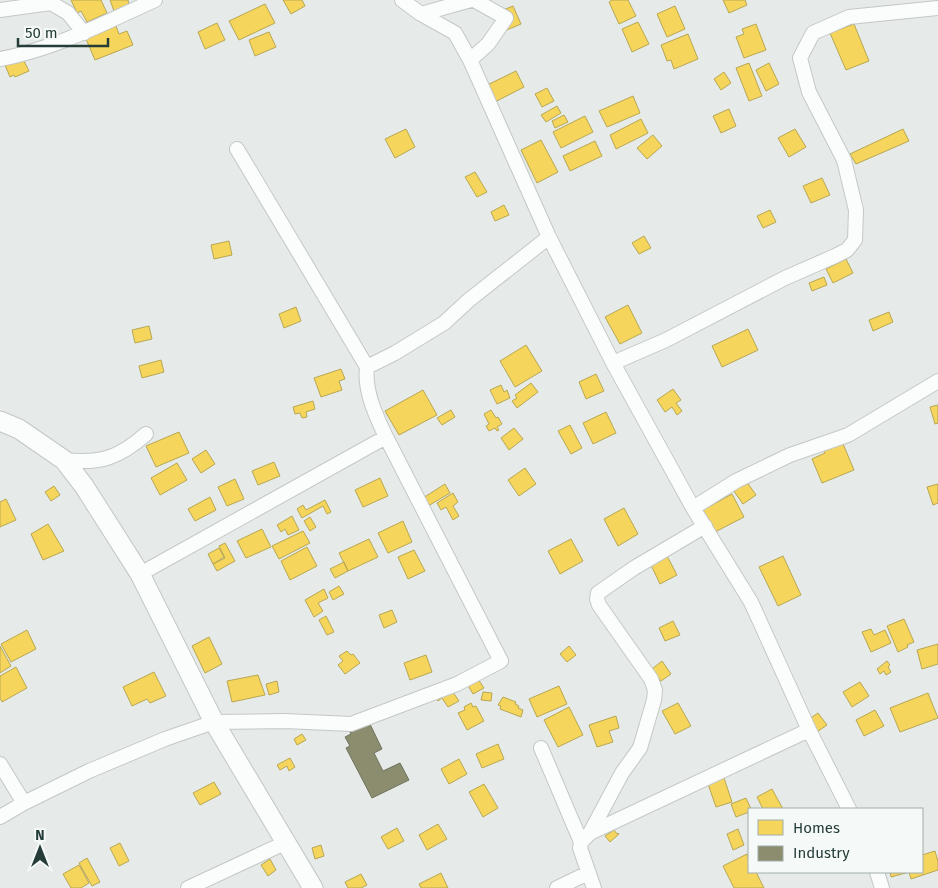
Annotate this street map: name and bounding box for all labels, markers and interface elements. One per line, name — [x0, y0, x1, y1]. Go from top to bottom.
scale bar — [18, 15, 108, 47]
text: 50 m — [25, 24, 58, 42]
legend — [748, 808, 923, 873]
text: Homes — [793, 819, 840, 837]
north arrow — [15, 823, 65, 873]
text: N — [35, 827, 45, 844]
text: Industry — [793, 844, 850, 862]

